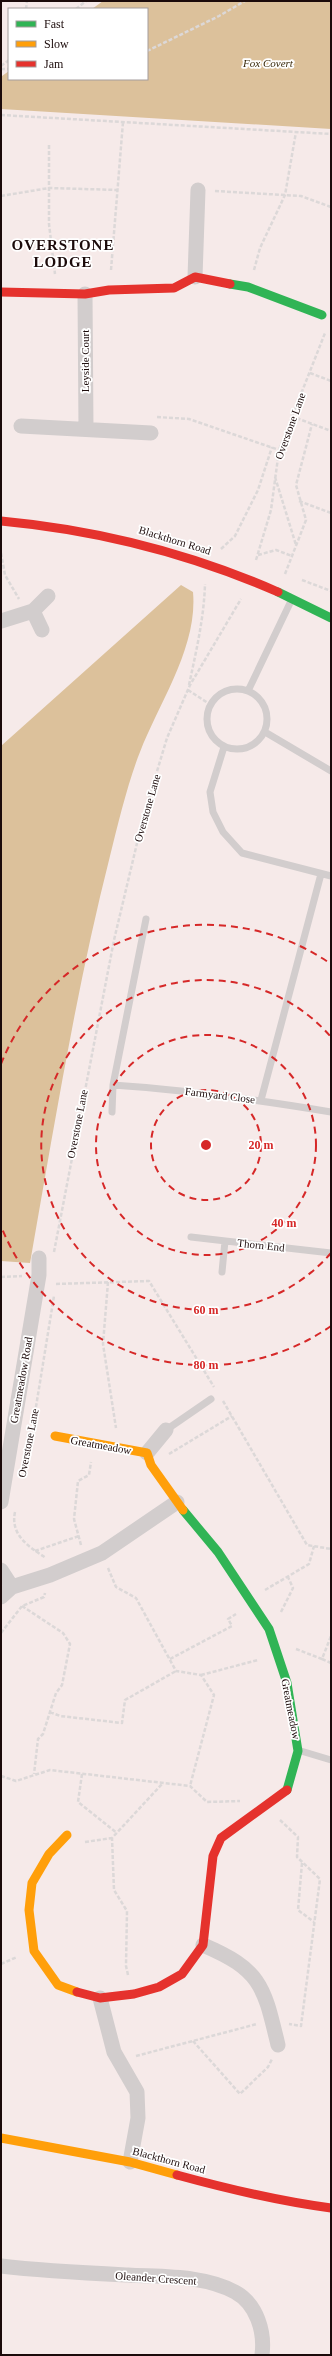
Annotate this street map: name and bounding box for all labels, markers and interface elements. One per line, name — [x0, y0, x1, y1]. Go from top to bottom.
legend — [8, 8, 148, 80]
text: Fast — [44, 17, 65, 31]
text: Slow — [44, 37, 69, 51]
text: Jam — [44, 57, 64, 71]
park label: Fox Covert — [242, 57, 294, 69]
district label: OVERSTONE LODGE — [12, 237, 114, 270]
street label: Leyside Court — [79, 330, 91, 392]
street label: Overstone Lane — [272, 391, 308, 461]
street label: Blackthorn Road — [137, 523, 213, 557]
street label: Overstone Lane — [132, 773, 162, 843]
street label: Farmyard Close — [184, 1085, 256, 1105]
street label: Overstone Lane — [64, 1088, 90, 1159]
centre of rings — [199, 1138, 213, 1152]
text: 20 m — [249, 1138, 274, 1152]
text: 40 m — [272, 1216, 297, 1230]
street label: Thorn End — [237, 1237, 286, 1253]
text: 60 m — [194, 1303, 219, 1317]
street label: Greatmeadow Road — [7, 1335, 35, 1424]
text: 80 m — [194, 1358, 219, 1372]
street label: Overstone Lane — [15, 1407, 41, 1478]
street label: Greatmeadow — [70, 1434, 132, 1456]
street label: Greatmeadow — [279, 1678, 303, 1740]
street label: Blackthorn Road — [131, 2145, 207, 2176]
street label: Oleander Crescent — [115, 2269, 197, 2287]

